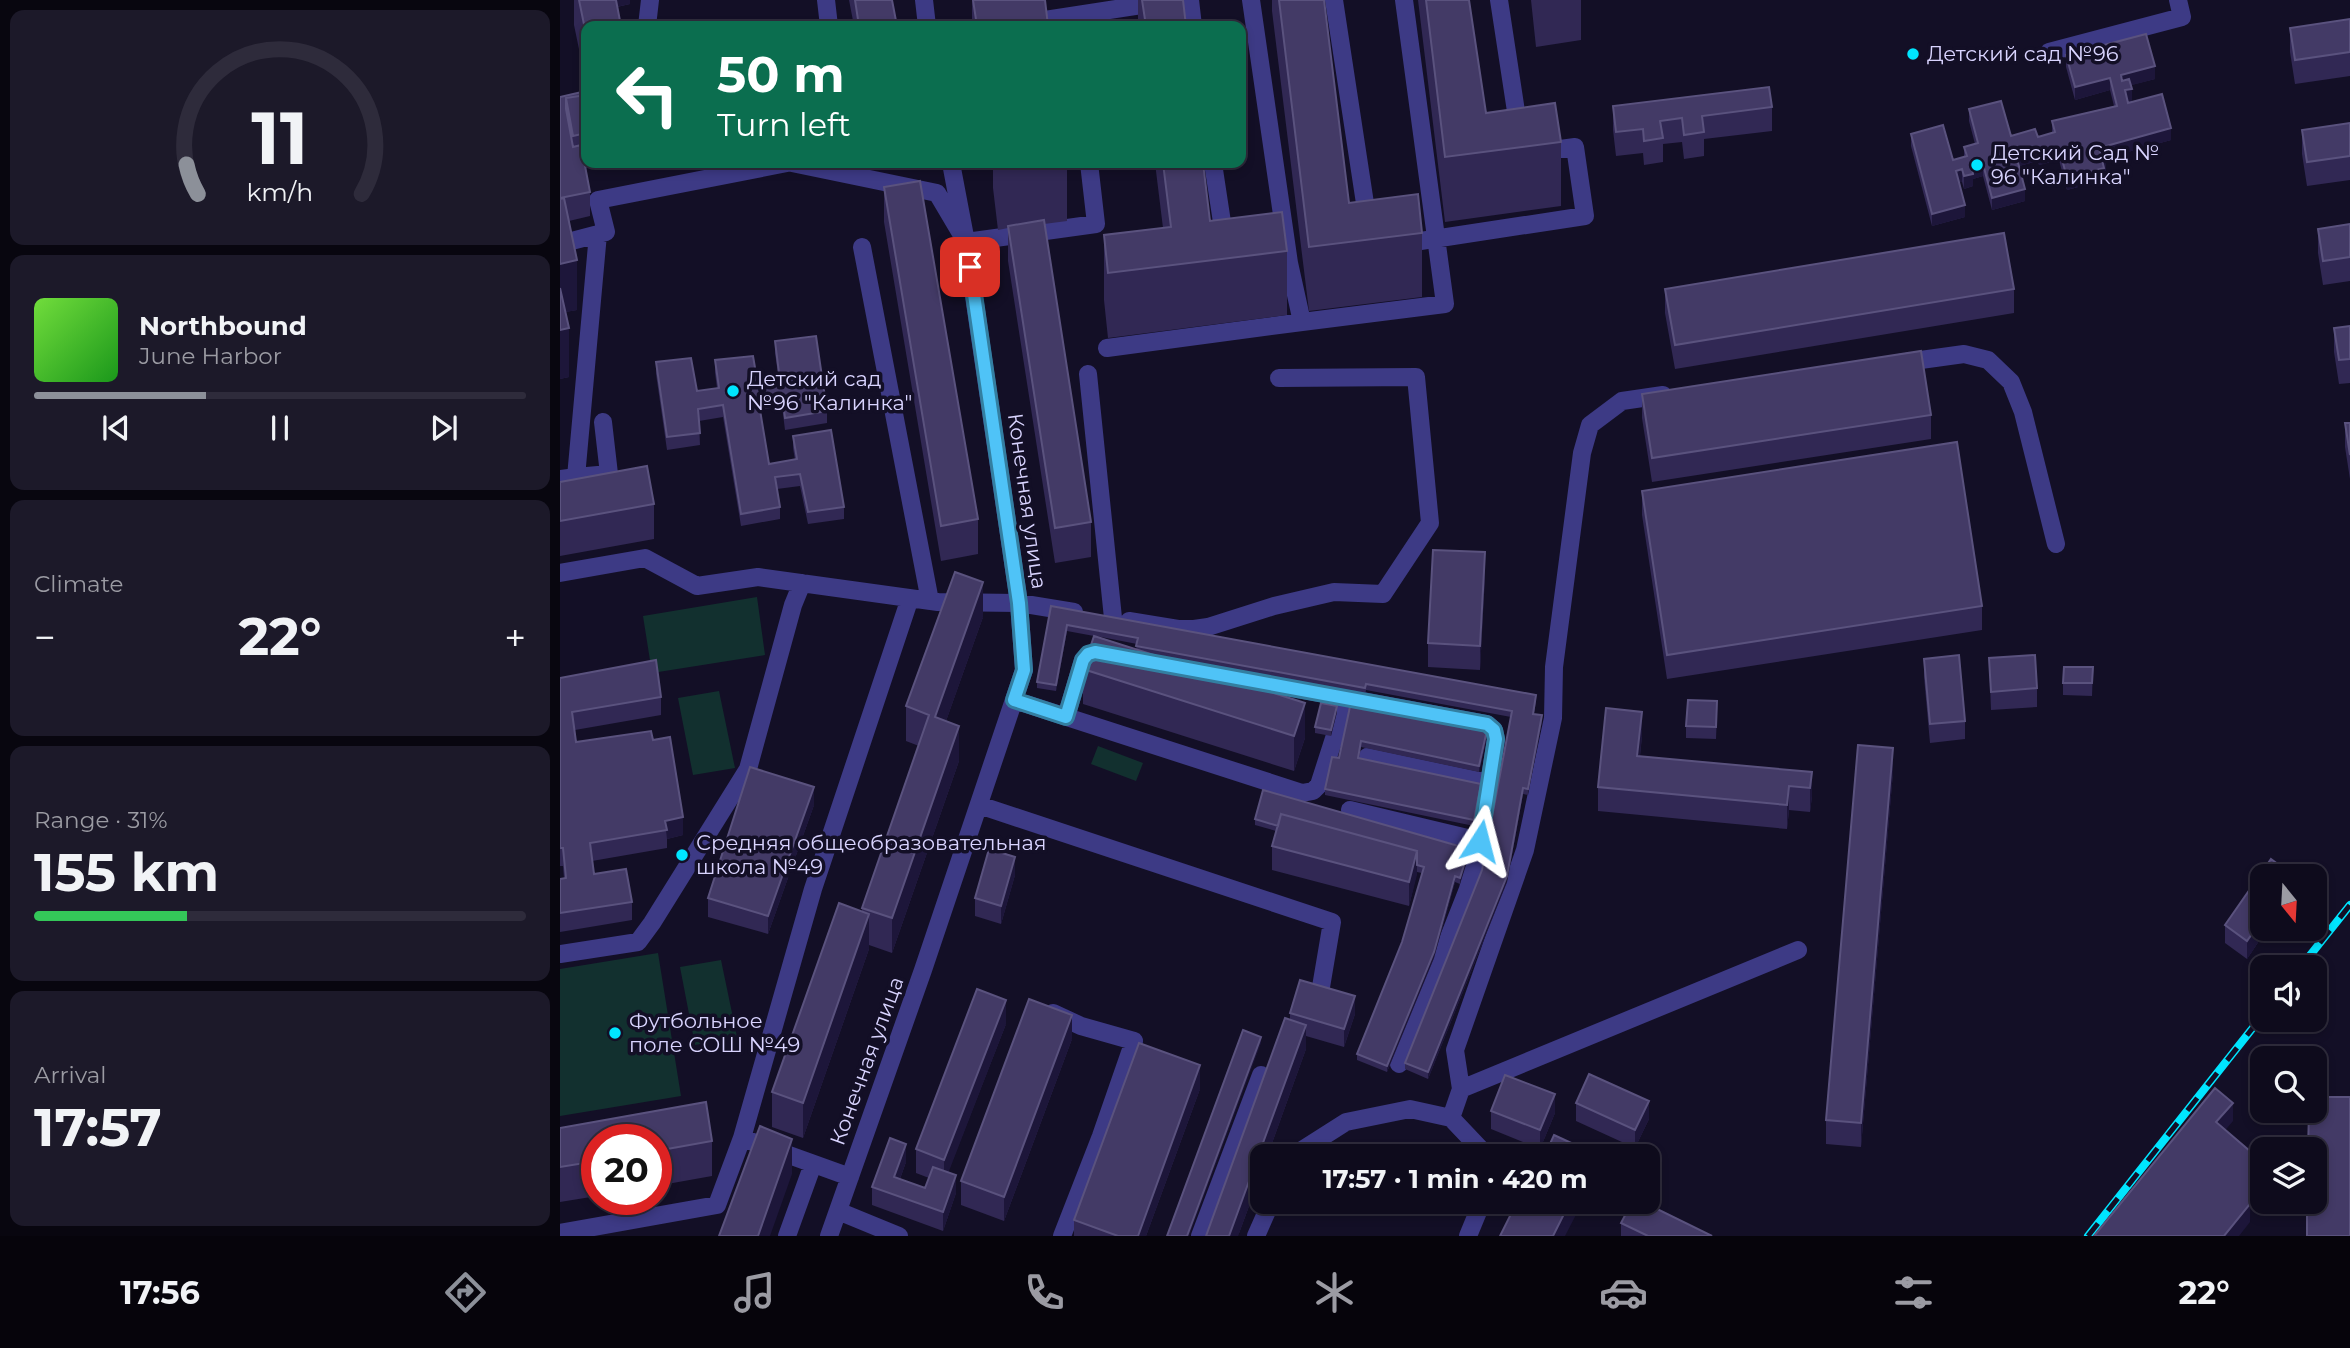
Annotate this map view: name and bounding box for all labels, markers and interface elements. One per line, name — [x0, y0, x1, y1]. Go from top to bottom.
place label: Детский сад №96 — [1927, 41, 2119, 66]
text: 50 m — [717, 45, 845, 104]
marker: Детский сад №96 — [1905, 46, 1921, 62]
icon: left — [602, 49, 693, 140]
text: 11 — [251, 94, 309, 182]
text: Turn left — [717, 105, 851, 144]
place label: Детский Сад № 96 "Калинка" — [1991, 140, 2159, 189]
marker: Детский Сад № 96 "Калинка" — [1969, 157, 1985, 173]
text: km/h — [247, 176, 313, 206]
pin — [940, 237, 1000, 297]
icon: arrive — [951, 248, 989, 286]
text: Northbound — [139, 310, 307, 342]
text: June Harbor — [139, 342, 282, 370]
place label: Детский сад №96 "Калинка" — [747, 366, 912, 415]
marker: Детский сад №96 "Калинка" — [725, 383, 741, 399]
icon: previous — [97, 409, 135, 447]
icon: pause — [261, 409, 299, 447]
icon: next — [425, 409, 463, 447]
street label: Конечная улица — [1003, 411, 1052, 591]
text: Climate — [34, 570, 123, 598]
text: 22° — [238, 605, 322, 668]
text: − — [34, 614, 56, 661]
text: + — [504, 614, 526, 661]
position arrow — [1443, 804, 1517, 878]
text: Range · 31% — [34, 806, 167, 834]
place label: Средняя общеобразовательная школа №49 — [696, 830, 1046, 879]
text: 155 km — [34, 841, 219, 904]
marker: Средняя общеобразовательная школа №49 — [674, 847, 690, 863]
north arrow — [2250, 864, 2328, 942]
map controls — [2250, 864, 2327, 1214]
button: sound — [2250, 955, 2327, 1032]
street label: Конечная улица — [824, 973, 909, 1148]
place label: Футбольное поле СОШ №49 — [629, 1008, 800, 1057]
marker: Футбольное поле СОШ №49 — [607, 1025, 623, 1041]
button: search — [2250, 1046, 2327, 1123]
text: Arrival — [34, 1061, 107, 1089]
text: 17:57 — [34, 1096, 162, 1159]
speed limit sign: 20 — [581, 1124, 672, 1215]
button: layers — [2250, 1137, 2327, 1214]
text: 17:57 · 1 min · 420 m — [1322, 1163, 1588, 1195]
icon: directions — [441, 1268, 490, 1317]
icon: music — [730, 1268, 779, 1317]
icon: phone — [1020, 1268, 1069, 1317]
icon: climate — [1310, 1268, 1359, 1317]
icon: car — [1599, 1268, 1648, 1317]
icon: filters — [1889, 1268, 1938, 1317]
text: 17:56 — [120, 1273, 200, 1312]
text: 22° — [2178, 1273, 2230, 1312]

